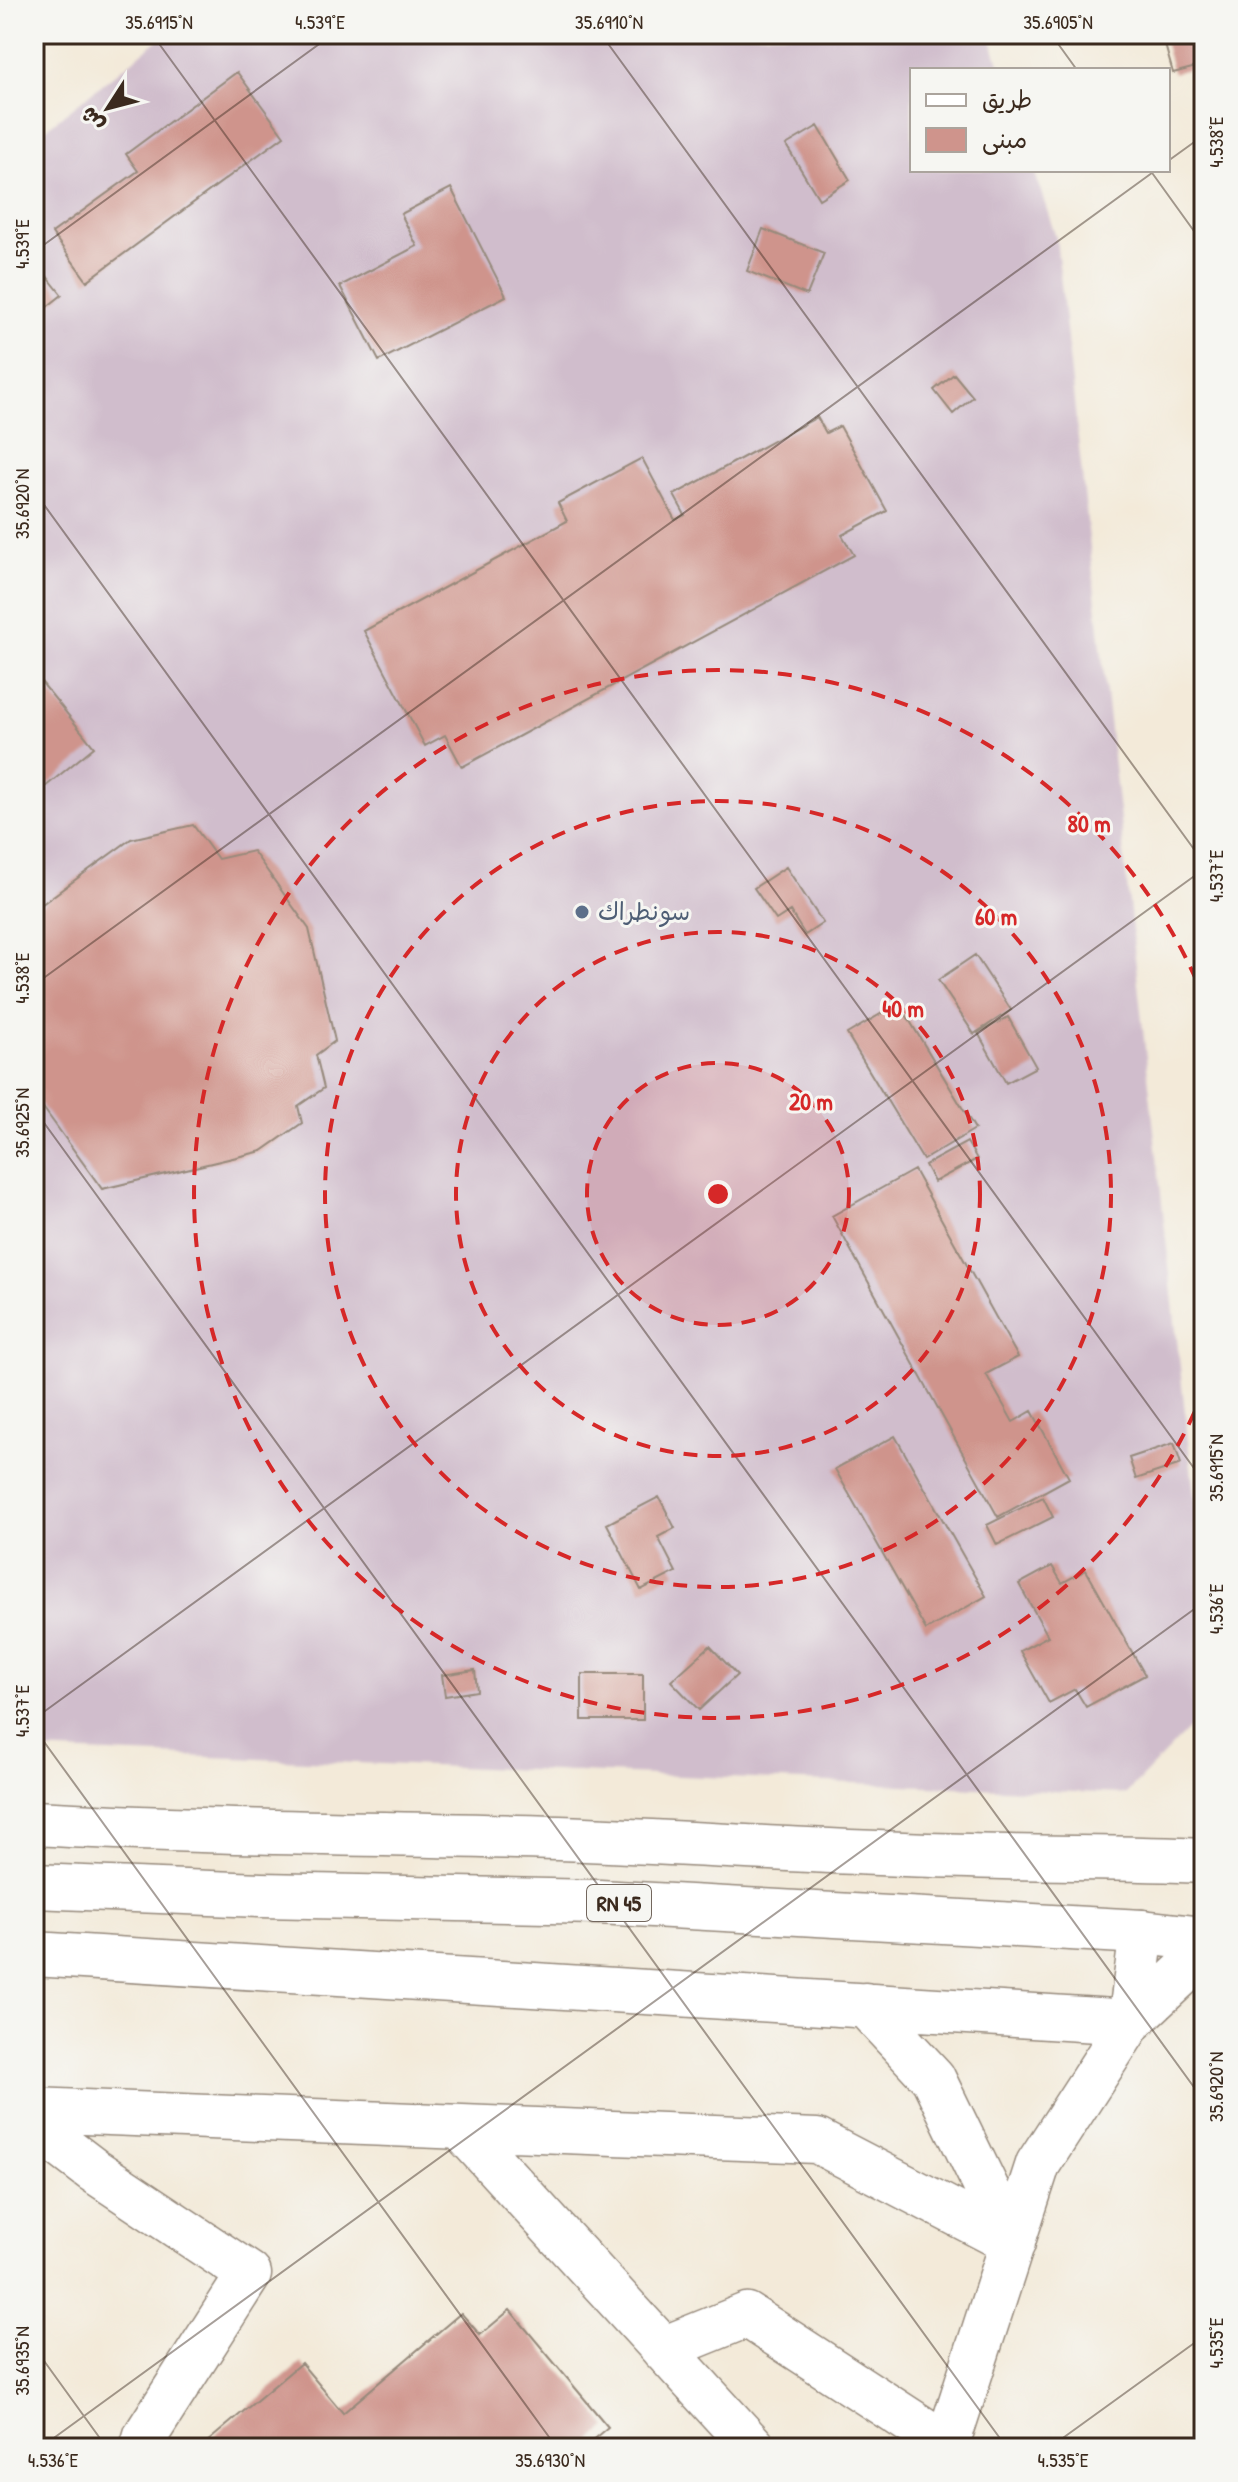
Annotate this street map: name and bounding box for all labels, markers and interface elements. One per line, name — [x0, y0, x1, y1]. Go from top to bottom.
text: 35.6915°N — [125, 8, 193, 35]
text: 4.539°E — [295, 8, 345, 35]
text: 35.6910°N — [575, 8, 643, 35]
text: 35.6905°N — [1023, 8, 1093, 35]
north arrow — [68, 68, 148, 148]
legend — [910, 68, 1170, 172]
text: طريق — [982, 83, 1032, 115]
text: ش — [73, 101, 111, 138]
text: 4.538°E — [1202, 116, 1229, 168]
text: مبنى — [982, 123, 1027, 155]
text: 4.539°E — [8, 219, 35, 269]
text: 35.6920°N — [8, 469, 35, 539]
text: 80 m — [1068, 807, 1110, 839]
text: 4.537°E — [1202, 850, 1229, 902]
place label: سونطراك — [598, 895, 690, 927]
text: 60 m — [975, 900, 1017, 932]
marker: سونطراك — [573, 903, 591, 921]
text: 4.538°E — [8, 952, 35, 1004]
text: 40 m — [882, 992, 924, 1024]
text: 20 m — [789, 1085, 833, 1117]
text: 35.6925°N — [8, 1088, 35, 1158]
centre of rings — [704, 1180, 732, 1208]
text: 35.6915°N — [1202, 1434, 1229, 1502]
text: 4.536°E — [1202, 1584, 1229, 1634]
text: 4.537°E — [8, 1685, 35, 1737]
road number: RN 45 — [587, 1885, 651, 1921]
text: 35.6920°N — [1202, 2052, 1229, 2122]
text: 4.535°E — [1202, 2317, 1229, 2369]
text: 35.6935°N — [8, 2326, 35, 2396]
text: 4.536°E — [28, 2446, 78, 2473]
text: 35.6930°N — [515, 2446, 585, 2473]
text: 4.535°E — [1037, 2446, 1089, 2473]

